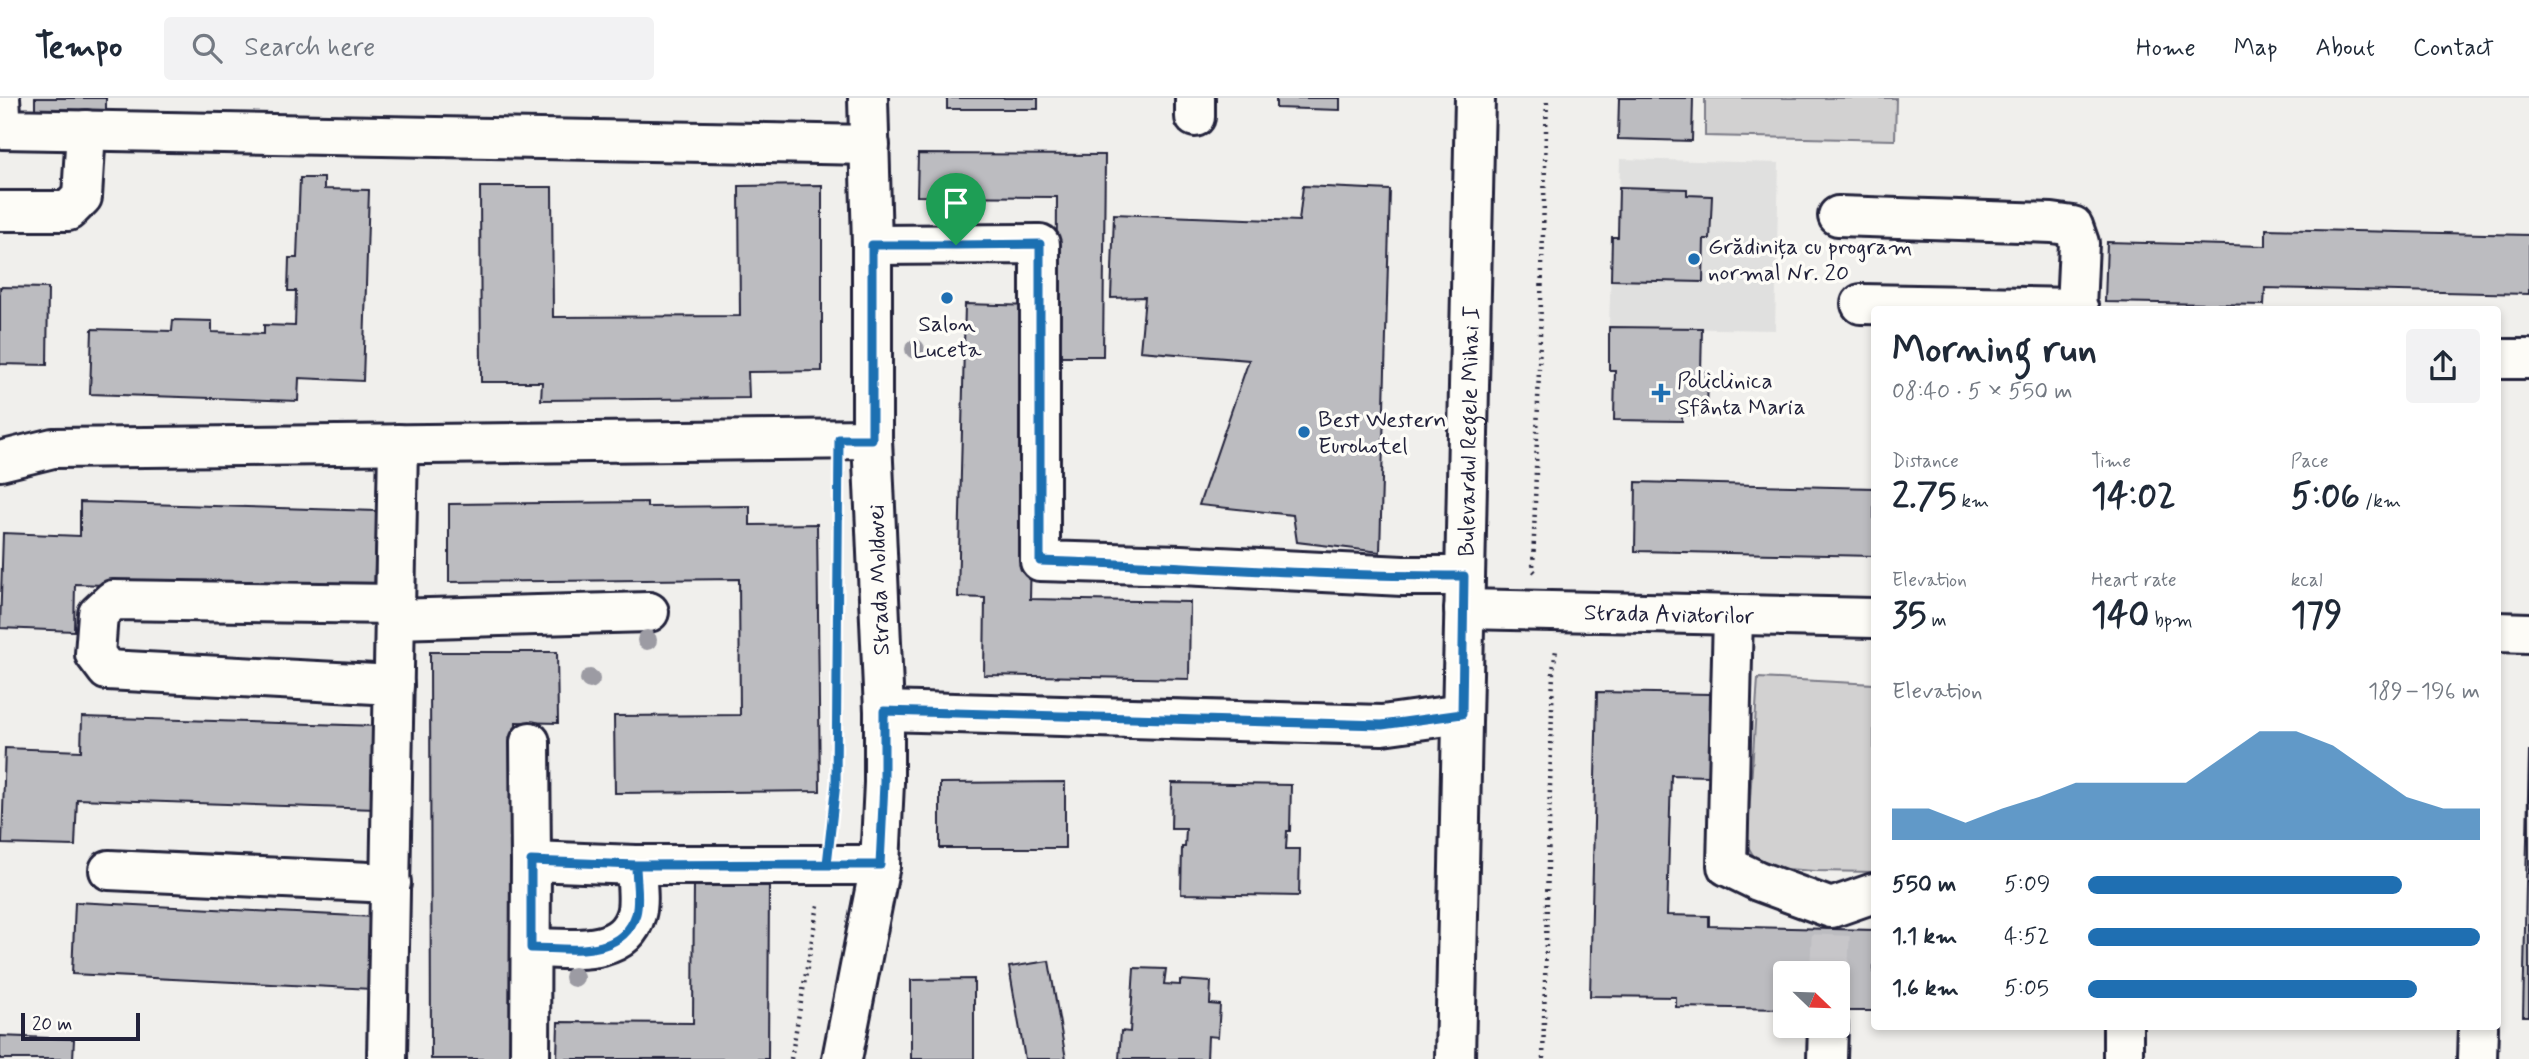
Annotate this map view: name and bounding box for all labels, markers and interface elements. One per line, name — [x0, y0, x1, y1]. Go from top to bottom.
search box — [164, 17, 654, 80]
text: Tempo — [35, 26, 122, 70]
icon: search — [188, 29, 226, 67]
text: Search here — [244, 31, 375, 65]
text: Home — [2136, 33, 2196, 64]
text: Map — [2234, 33, 2278, 64]
text: About — [2316, 33, 2375, 64]
text: Contact — [2413, 33, 2494, 64]
pin — [926, 173, 986, 245]
icon: arrive — [937, 184, 975, 222]
place label: Grădinița cu program normal Nr. 20 — [1708, 233, 1913, 289]
marker: Grădinița cu program normal Nr. 20 — [1686, 251, 1702, 267]
marker: Salon Luceta — [939, 290, 955, 306]
street label: Bulevardul Regele Mihai I — [1452, 306, 1488, 557]
place label: Salon Luceta — [913, 310, 982, 366]
text: Morning run — [1892, 326, 2097, 375]
button: share — [2406, 329, 2480, 403]
place label: Policlinica Sfânta Maria — [1677, 367, 1806, 423]
text: 08:40 · 5 × 550 m — [1892, 377, 2073, 407]
marker: Policlinica Sfânta Maria — [1651, 383, 1671, 403]
place label: Best Western Eurohotel — [1318, 406, 1446, 462]
marker: Best Western Eurohotel — [1296, 424, 1312, 440]
text: Distance — [1892, 449, 1959, 474]
text: Time — [2091, 449, 2131, 474]
text: Pace — [2291, 449, 2328, 474]
text: 2.75 — [1892, 474, 1956, 520]
text: 14:02 — [2091, 474, 2176, 520]
text: 5:06 — [2291, 474, 2360, 520]
text: km — [1956, 489, 1989, 514]
text: /km — [2360, 489, 2401, 514]
street label: Strada Moldovei — [862, 504, 898, 656]
text: Elevation — [1892, 568, 1967, 593]
text: Heart rate — [2091, 568, 2177, 593]
text: kcal — [2291, 568, 2323, 593]
text: 35 — [1892, 593, 1926, 639]
text: 140 — [2091, 593, 2149, 639]
text: 179 — [2291, 593, 2342, 639]
street label: Strada Aviatorilor — [1583, 599, 1755, 632]
text: m — [1926, 608, 1947, 633]
text: bpm — [2149, 608, 2193, 633]
text: Elevation — [1892, 677, 1983, 707]
text: 189–196 m — [2368, 677, 2480, 707]
text: 550 m — [1892, 870, 1956, 900]
text: 5:09 — [2004, 870, 2051, 900]
text: 1.1 km — [1892, 922, 1957, 952]
text: 4:52 — [2004, 922, 2049, 952]
north arrow — [1773, 961, 1850, 1038]
map controls — [1773, 961, 1850, 1038]
text: 1.6 km — [1892, 974, 1959, 1004]
text: 5:05 — [2004, 974, 2049, 1004]
scale bar — [21, 1010, 140, 1042]
text: 20 m — [32, 1012, 72, 1037]

